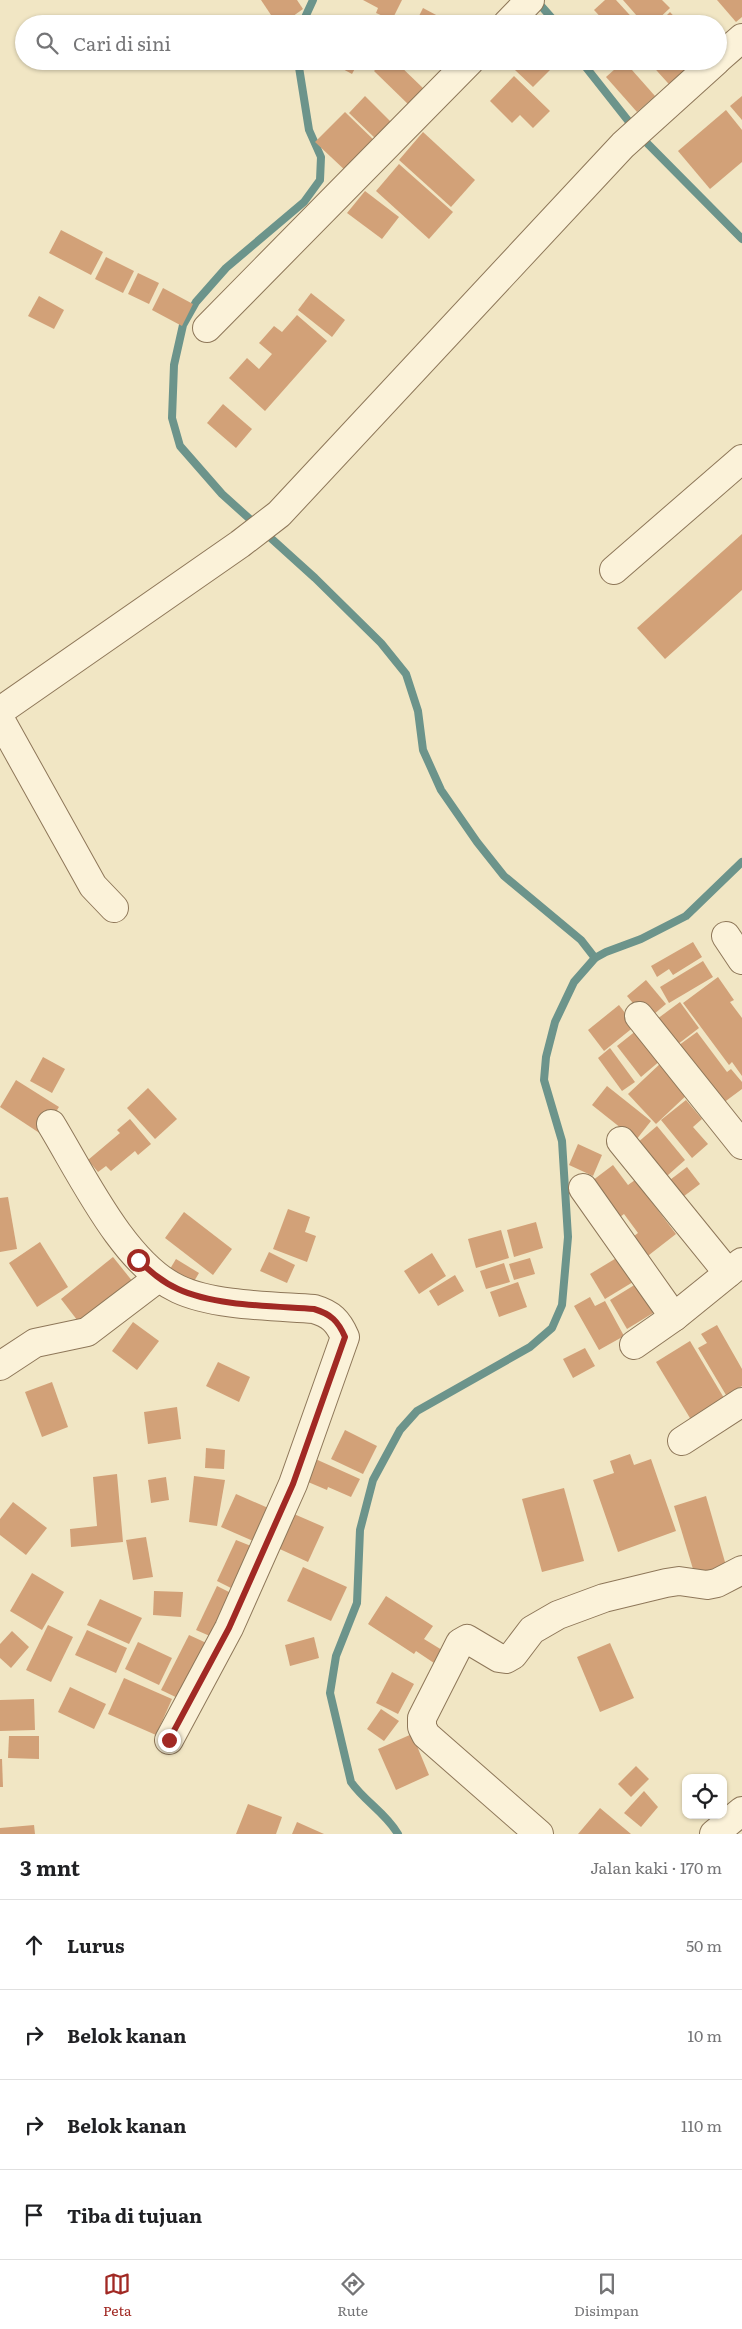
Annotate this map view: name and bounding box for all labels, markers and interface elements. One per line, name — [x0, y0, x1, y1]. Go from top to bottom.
search box — [15, 15, 727, 70]
icon: search — [33, 29, 61, 57]
text: Cari di sini — [73, 29, 171, 57]
route start — [127, 1249, 150, 1272]
route end — [158, 1729, 181, 1752]
map controls — [682, 1774, 727, 1819]
button: locate — [682, 1774, 727, 1819]
text: 3 mnt — [20, 1851, 80, 1882]
text: Jalan kaki · 170 m — [590, 1855, 722, 1879]
icon: ahead — [20, 1931, 48, 1959]
text: Lurus — [67, 1931, 124, 1959]
text: 50 m — [686, 1933, 722, 1957]
icon: right — [20, 2021, 48, 2049]
text: Belok kanan — [67, 2021, 186, 2049]
text: 10 m — [688, 2023, 722, 2047]
icon: right — [20, 2111, 48, 2139]
text: Belok kanan — [67, 2111, 186, 2139]
text: 110 m — [681, 2113, 722, 2137]
icon: arrive — [20, 2201, 48, 2229]
text: Tiba di tujuan — [67, 2201, 202, 2229]
tab: Peta — [103, 2270, 131, 2320]
tab: Rute — [337, 2270, 368, 2320]
tab: Disimpan — [574, 2270, 639, 2320]

